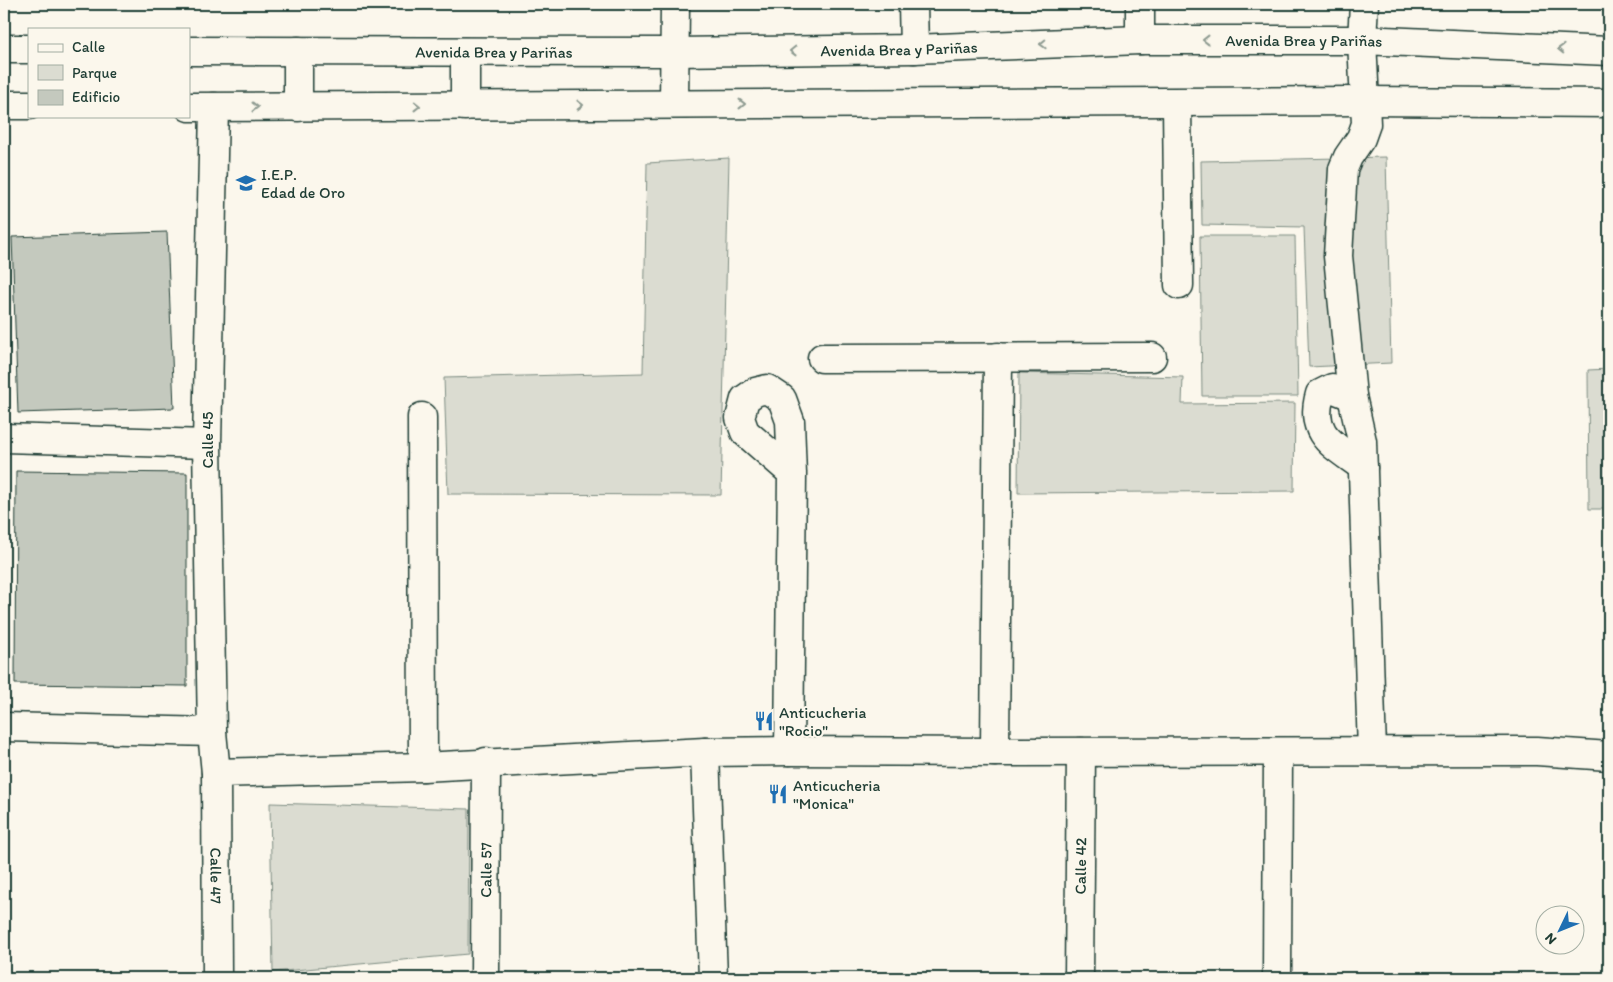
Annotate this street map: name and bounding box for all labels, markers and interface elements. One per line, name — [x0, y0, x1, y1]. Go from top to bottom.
legend — [28, 28, 190, 118]
street label: Avenida Brea y Pariñas — [1225, 30, 1383, 50]
one-way arrow — [1201, 35, 1209, 45]
street label: Avenida Brea y Pariñas — [820, 37, 978, 60]
text: Calle — [72, 38, 105, 56]
one-way arrow — [1039, 39, 1047, 49]
street label: Avenida Brea y Pariñas — [415, 42, 573, 61]
one-way arrow — [1556, 43, 1564, 54]
one-way arrow — [789, 46, 797, 56]
text: Parque — [72, 64, 117, 82]
text: Edificio — [72, 88, 120, 106]
one-way arrow — [739, 99, 747, 109]
one-way arrow — [576, 100, 584, 110]
one-way arrow — [414, 101, 422, 111]
one-way arrow — [252, 102, 259, 112]
place label: I.E.P. Edad de Oro — [261, 165, 345, 202]
school or university icon: I.E.P. Edad de Oro — [235, 172, 257, 194]
street label: Calle 45 — [198, 412, 217, 468]
place label: Anticucheria "Rocio" — [779, 703, 866, 740]
restaurant icon: Anticucheria "Rocio" — [753, 710, 775, 732]
place label: Anticucheria "Monica" — [793, 776, 880, 813]
restaurant icon: Anticucheria "Monica" — [767, 783, 789, 805]
street label: Calle 42 — [1070, 837, 1090, 895]
street label: Calle 57 — [476, 842, 495, 898]
street label: Calle 47 — [207, 847, 226, 904]
north arrow — [1536, 904, 1586, 954]
text: N — [1541, 929, 1560, 948]

